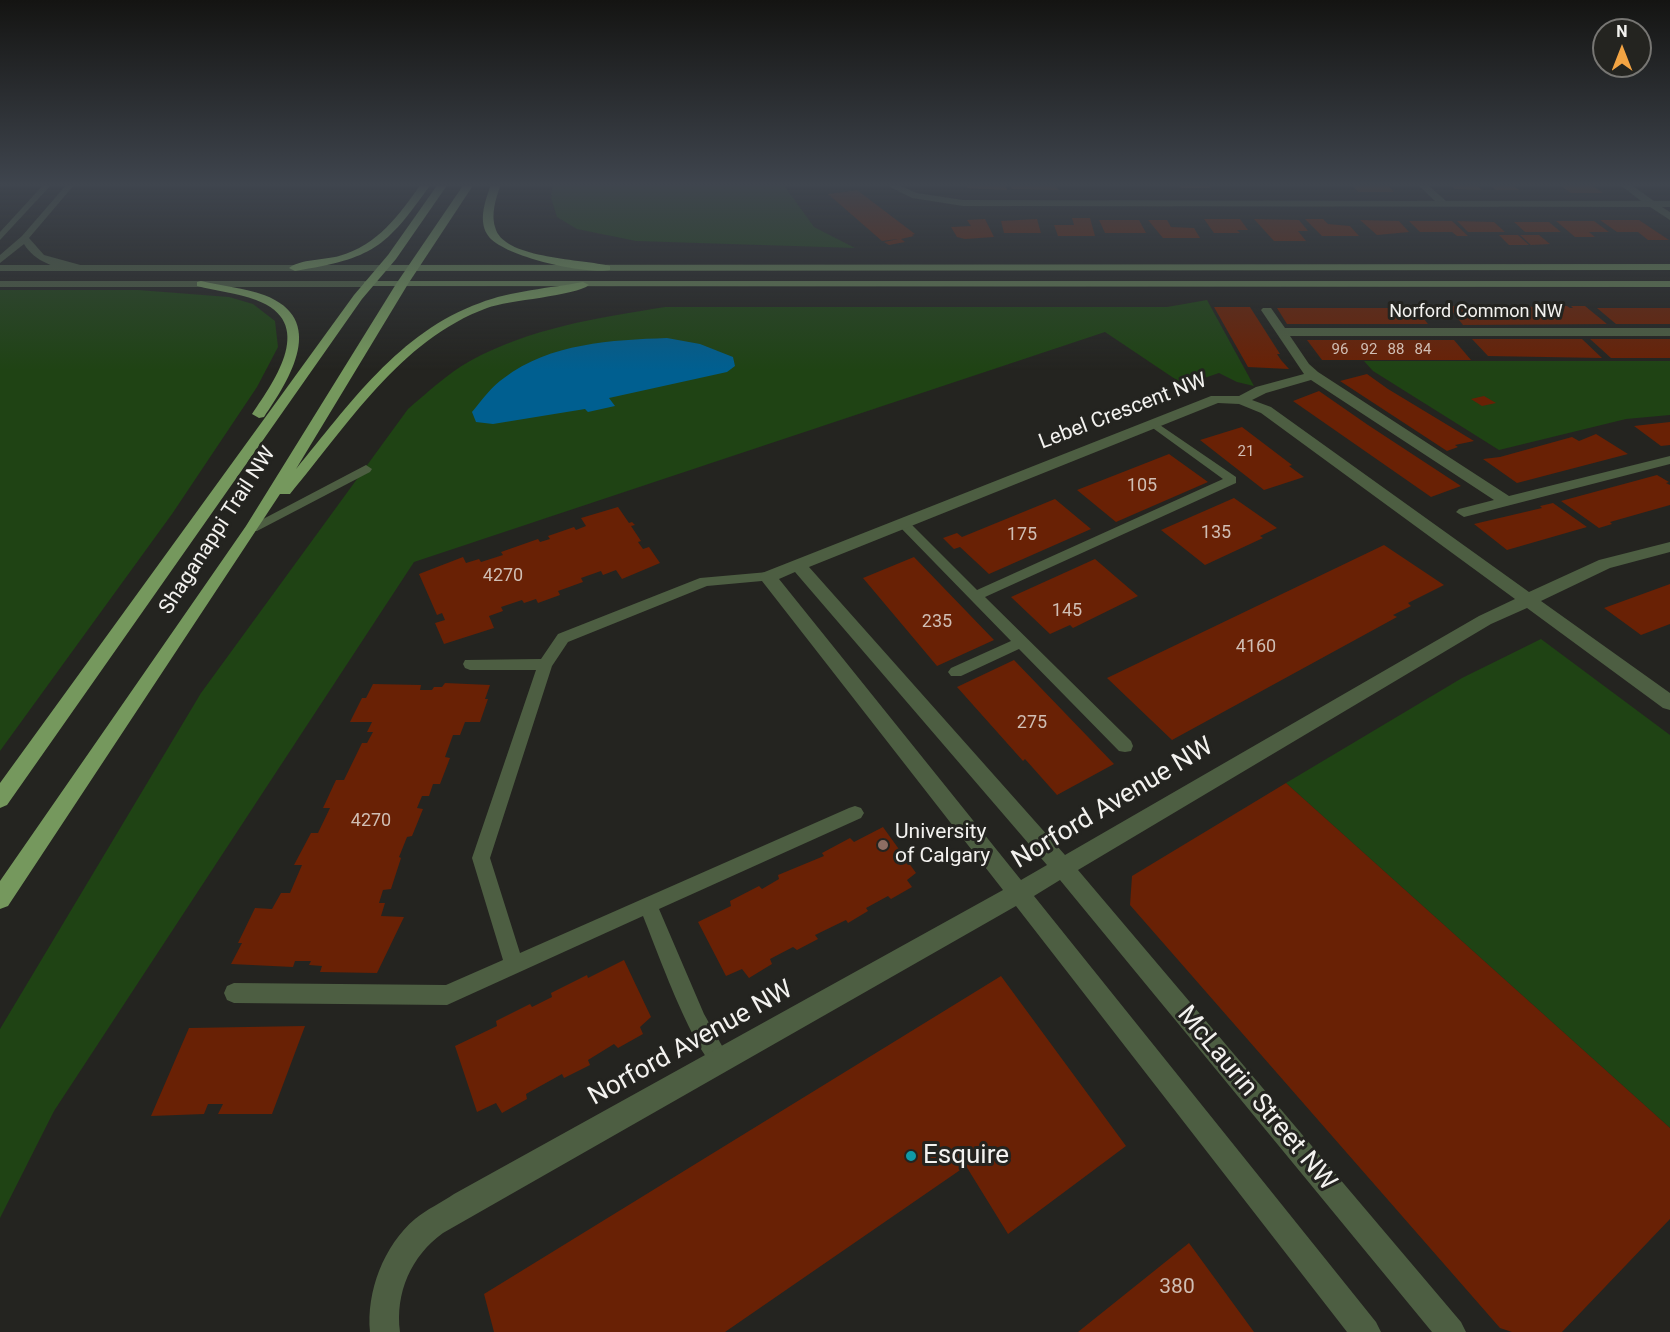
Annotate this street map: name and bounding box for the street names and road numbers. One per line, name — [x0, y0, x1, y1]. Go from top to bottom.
street label: Norford Common NW — [1389, 301, 1563, 323]
street label: Lebel Crescent NW — [1036, 368, 1210, 456]
street label: Shaganappi Trail NW — [154, 443, 282, 619]
street label: Norford Avenue NW — [1007, 732, 1219, 876]
street label: Norford Avenue NW — [583, 975, 799, 1113]
street label: McLaurin Street NW — [1170, 1000, 1342, 1198]

